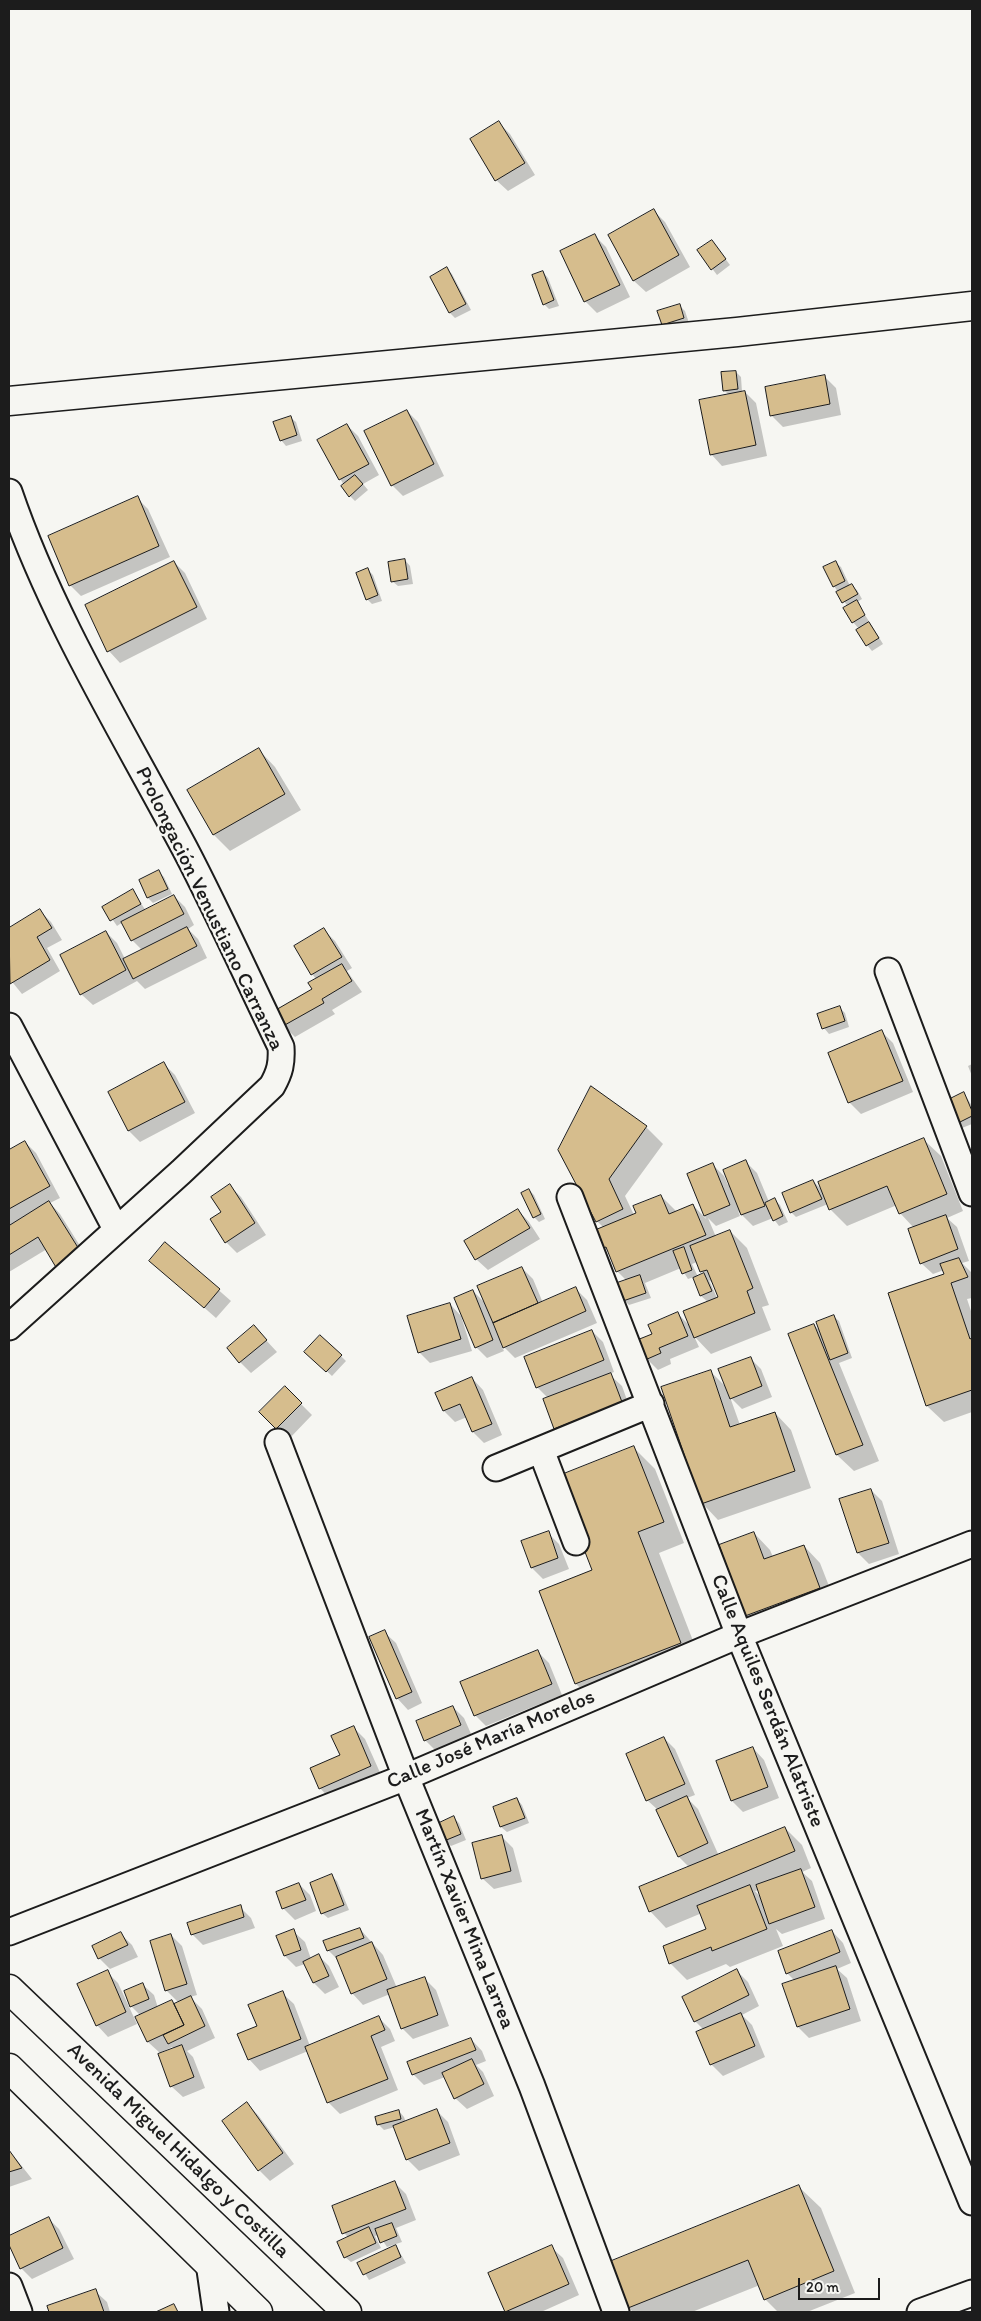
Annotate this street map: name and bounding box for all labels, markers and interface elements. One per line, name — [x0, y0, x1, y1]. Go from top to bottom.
street label: Prolongación Venustiano Carranza — [129, 763, 289, 1055]
street label: Calle Aquiles Serdán Alatriste — [705, 1571, 829, 1831]
street label: Calle José María Morelos — [383, 1685, 599, 1795]
street label: Martín Xavier Mina Larrea — [408, 1805, 520, 2033]
street label: Avenida Miguel Hidalgo y Costilla — [62, 2038, 294, 2264]
scale bar — [801, 2268, 884, 2300]
text: 20 m — [806, 2278, 839, 2296]

